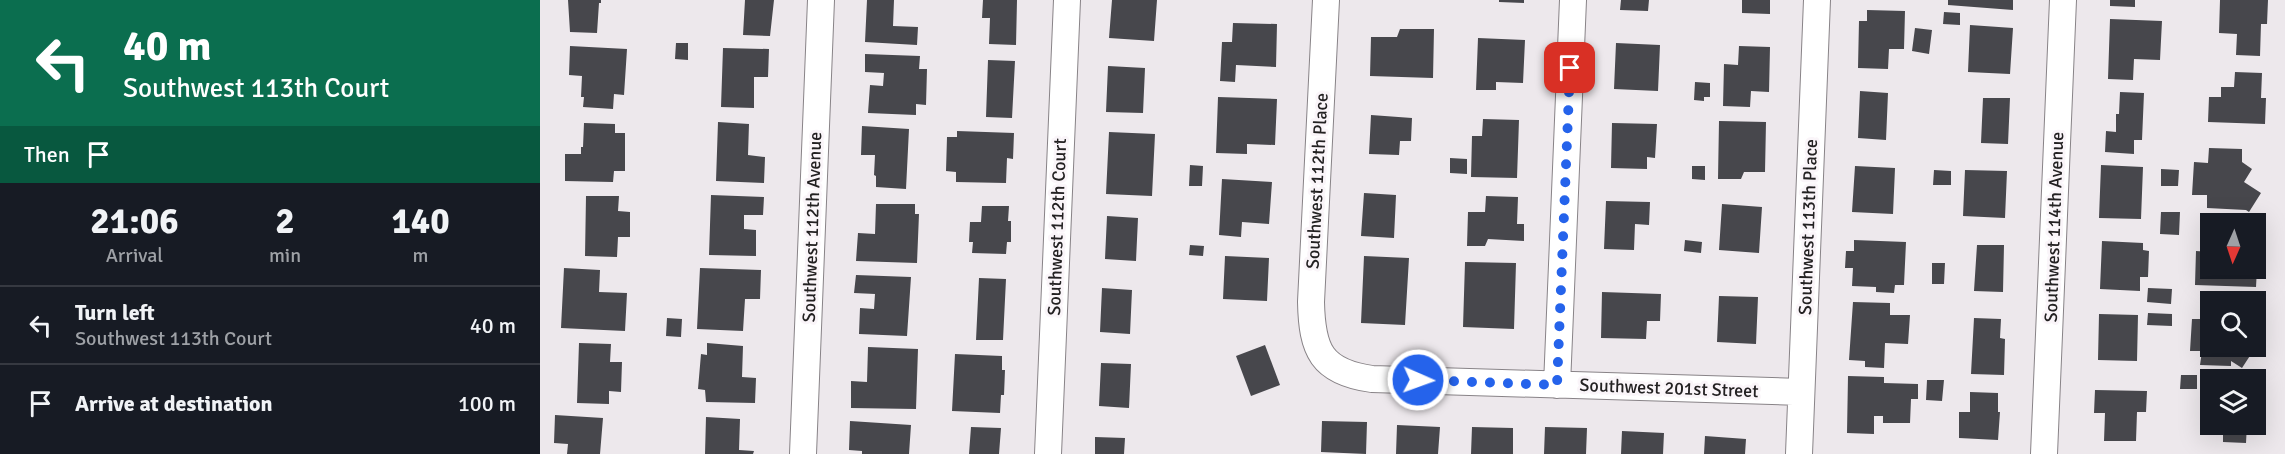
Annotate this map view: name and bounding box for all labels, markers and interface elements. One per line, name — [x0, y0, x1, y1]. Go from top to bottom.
text: 40 m — [123, 21, 212, 72]
icon: left — [24, 24, 102, 102]
pin — [1544, 42, 1595, 93]
icon: arrive — [1553, 51, 1586, 84]
text: Southwest 113th Court — [123, 72, 389, 105]
street label: Southwest 112th Place — [1301, 92, 1333, 270]
street label: Southwest 112th Avenue — [798, 131, 826, 323]
street label: Southwest 114th Avenue — [2040, 131, 2068, 323]
icon: arrive — [82, 138, 115, 171]
street label: Southwest 112th Court — [1043, 138, 1071, 316]
street label: Southwest 113th Place — [1794, 139, 1822, 315]
text: Then — [24, 141, 70, 168]
text: 21:06 — [90, 199, 179, 244]
text: 2 — [275, 199, 295, 244]
text: 140 — [391, 199, 450, 244]
north arrow — [2200, 213, 2266, 279]
map controls — [2200, 213, 2266, 435]
text: Arrival — [106, 243, 163, 268]
text: min — [269, 243, 301, 268]
text: m — [413, 243, 429, 268]
button: search — [2200, 291, 2266, 357]
text: Turn left — [75, 299, 155, 326]
icon: left — [24, 309, 57, 342]
text: 40 m — [470, 312, 516, 339]
text: Southwest 113th Court — [75, 326, 272, 351]
position arrow — [1386, 348, 1450, 412]
button: layers — [2200, 369, 2266, 435]
street label: Southwest 201st Street — [1579, 374, 1759, 402]
icon: arrive — [24, 387, 57, 420]
text: Arrive at destination — [75, 390, 272, 417]
text: 100 m — [458, 390, 516, 417]

